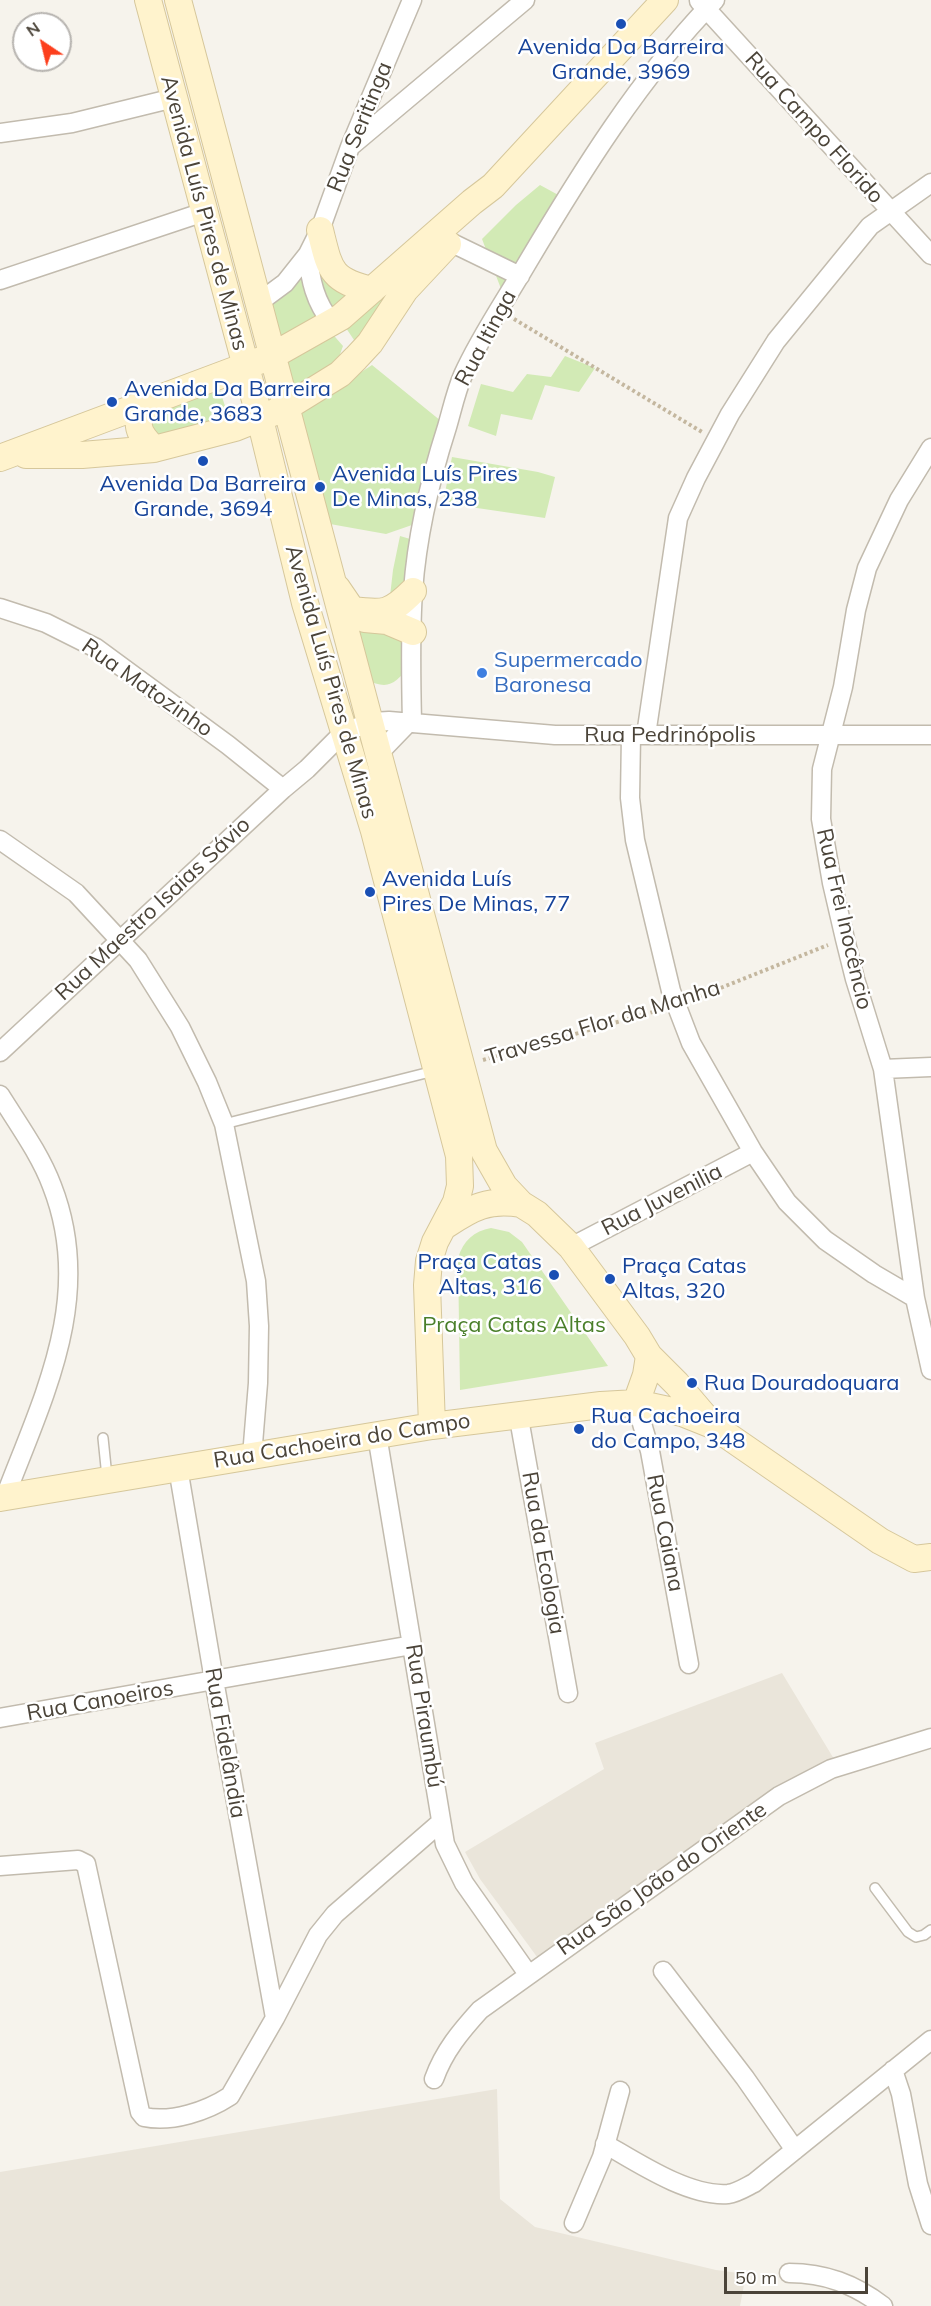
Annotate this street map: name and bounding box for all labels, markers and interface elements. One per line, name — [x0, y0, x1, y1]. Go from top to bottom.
north arrow — [12, 12, 72, 72]
text: N — [22, 17, 44, 41]
marker: Avenida Da Barreira Grande, 3969 — [614, 17, 628, 31]
place label: Avenida Da Barreira Grande, 3969 — [518, 34, 724, 86]
street label: Rua Campo Florido — [739, 47, 889, 209]
street label: Rua Seritinga — [322, 58, 398, 196]
street label: Avenida Luís Pires de Minas — [155, 73, 253, 353]
street label: Rua Itinga — [450, 286, 522, 390]
place label: Avenida Da Barreira Grande, 3683 — [124, 376, 331, 428]
marker: Avenida Da Barreira Grande, 3683 — [105, 395, 119, 409]
marker: Avenida Da Barreira Grande, 3694 — [196, 454, 210, 468]
place label: Avenida Luís Pires De Minas, 238 — [332, 461, 518, 512]
place label: Avenida Da Barreira Grande, 3694 — [100, 471, 306, 522]
marker: Avenida Luís Pires De Minas, 238 — [313, 480, 327, 494]
street label: Avenida Luís Pires de Minas — [279, 542, 383, 822]
street label: Rua Matozinho — [76, 633, 218, 743]
place label: Supermercado Baronesa — [494, 647, 642, 698]
marker: Supermercado Baronesa — [475, 666, 489, 680]
street label: Rua Pedrinópolis — [584, 722, 756, 748]
street label: Rua Maestro Isaias Sávio — [50, 812, 256, 1006]
street label: Rua Frei Inocêncio — [810, 826, 878, 1012]
place label: Avenida Luís Pires De Minas, 77 — [382, 866, 570, 918]
marker: Avenida Luís Pires De Minas, 77 — [363, 885, 377, 899]
street label: Travessa Flor da Manha — [483, 975, 723, 1071]
street label: Rua Juvenilia — [597, 1158, 727, 1242]
place label: Praça Catas Altas, 316 — [417, 1249, 542, 1300]
place label: Praça Catas Altas, 320 — [622, 1253, 747, 1304]
marker: Praça Catas Altas, 316 — [547, 1268, 561, 1282]
marker: Praça Catas Altas, 320 — [603, 1272, 617, 1286]
park label: Praça Catas Altas — [422, 1312, 606, 1338]
place label: Rua Douradoquara — [704, 1370, 900, 1396]
marker: Rua Douradoquara — [685, 1376, 699, 1390]
place label: Rua Cachoeira do Campo, 348 — [591, 1403, 745, 1454]
street label: Rua Cachoeira do Campo — [212, 1408, 472, 1474]
marker: Rua Cachoeira do Campo, 348 — [572, 1422, 586, 1436]
street label: Rua da Ecologia — [516, 1470, 570, 1636]
street label: Rua Caiana — [641, 1472, 689, 1594]
street label: Rua Piraumbú — [400, 1642, 448, 1790]
street label: Rua Fidelândia — [199, 1666, 251, 1820]
street label: Rua Canoeiros — [24, 1675, 176, 1727]
street label: Rua São João do Oriente — [552, 1797, 772, 1961]
scale bar — [727, 2255, 871, 2293]
text: 50 m — [735, 2266, 777, 2289]

